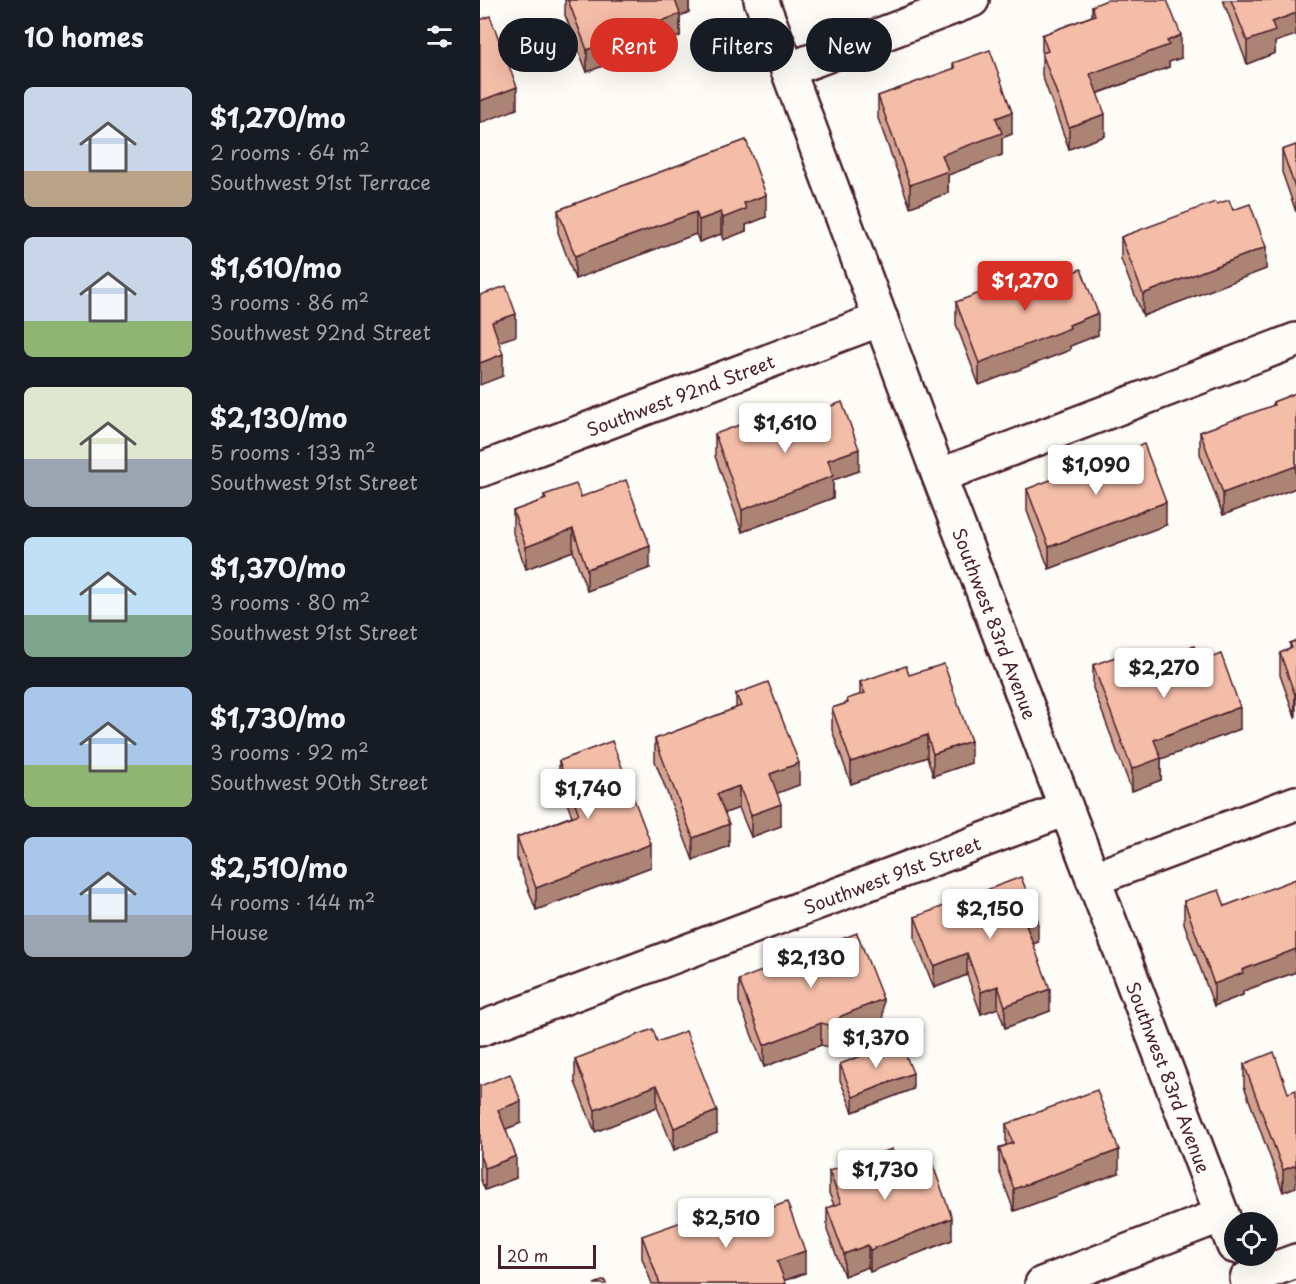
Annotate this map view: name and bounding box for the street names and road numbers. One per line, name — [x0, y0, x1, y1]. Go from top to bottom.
street label: Southwest 92nd Street — [582, 347, 778, 442]
street label: Southwest 83rd Avenue — [947, 524, 1044, 723]
street label: Southwest 91st Street — [800, 829, 984, 920]
street label: Southwest 83rd Avenue — [1120, 978, 1218, 1177]

